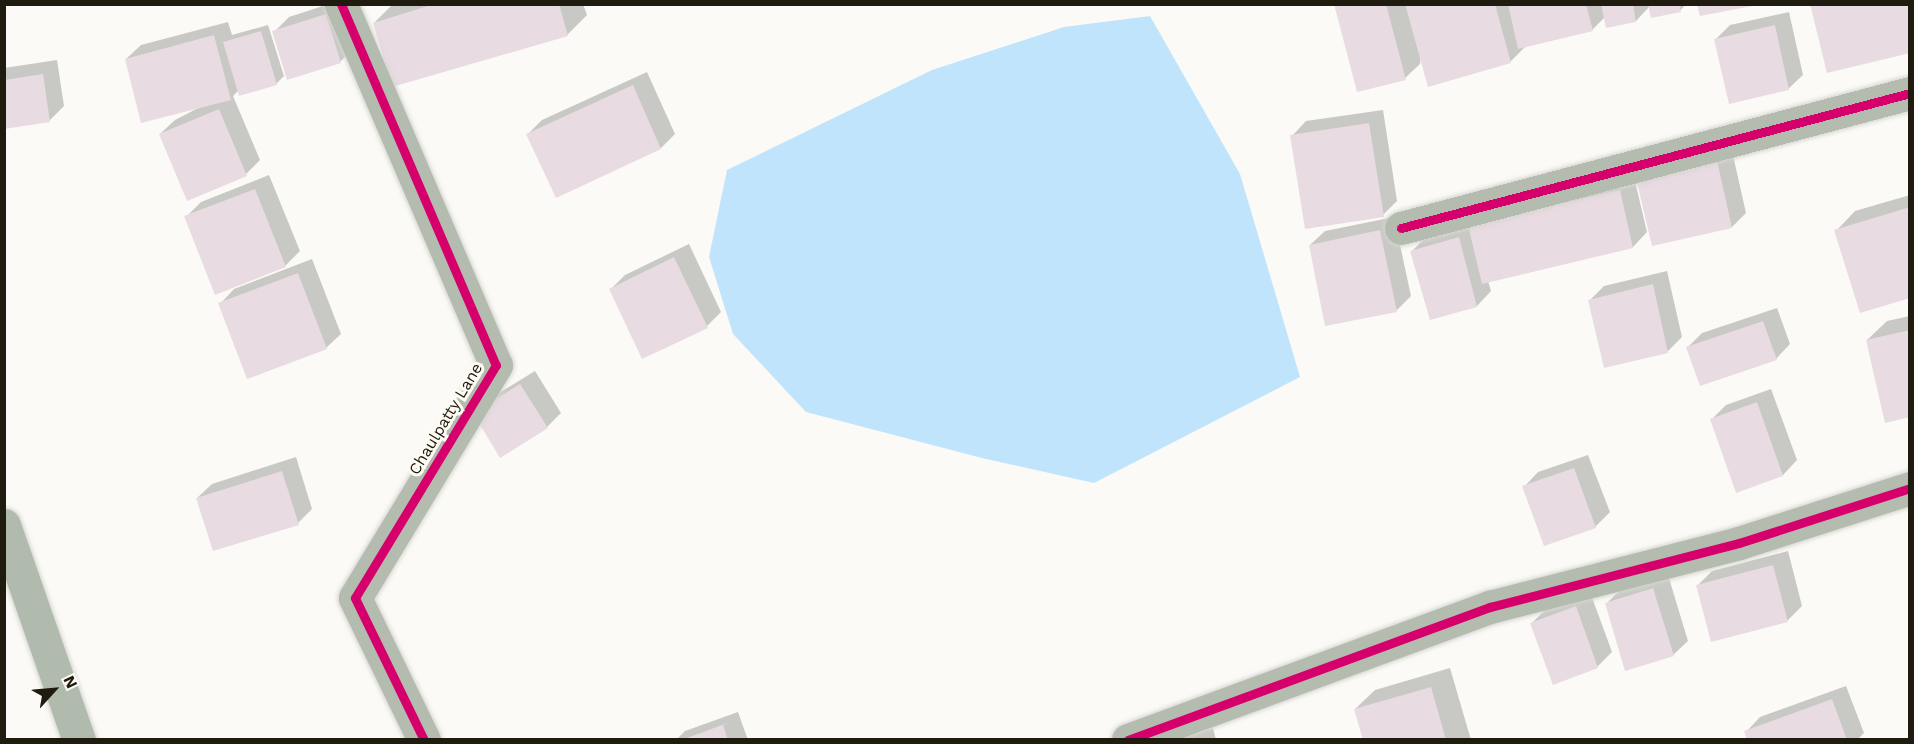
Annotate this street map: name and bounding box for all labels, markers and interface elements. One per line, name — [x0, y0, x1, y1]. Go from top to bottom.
street label: Chaulpatty Lane — [405, 359, 487, 479]
north arrow — [24, 660, 84, 720]
text: N — [59, 672, 82, 691]

